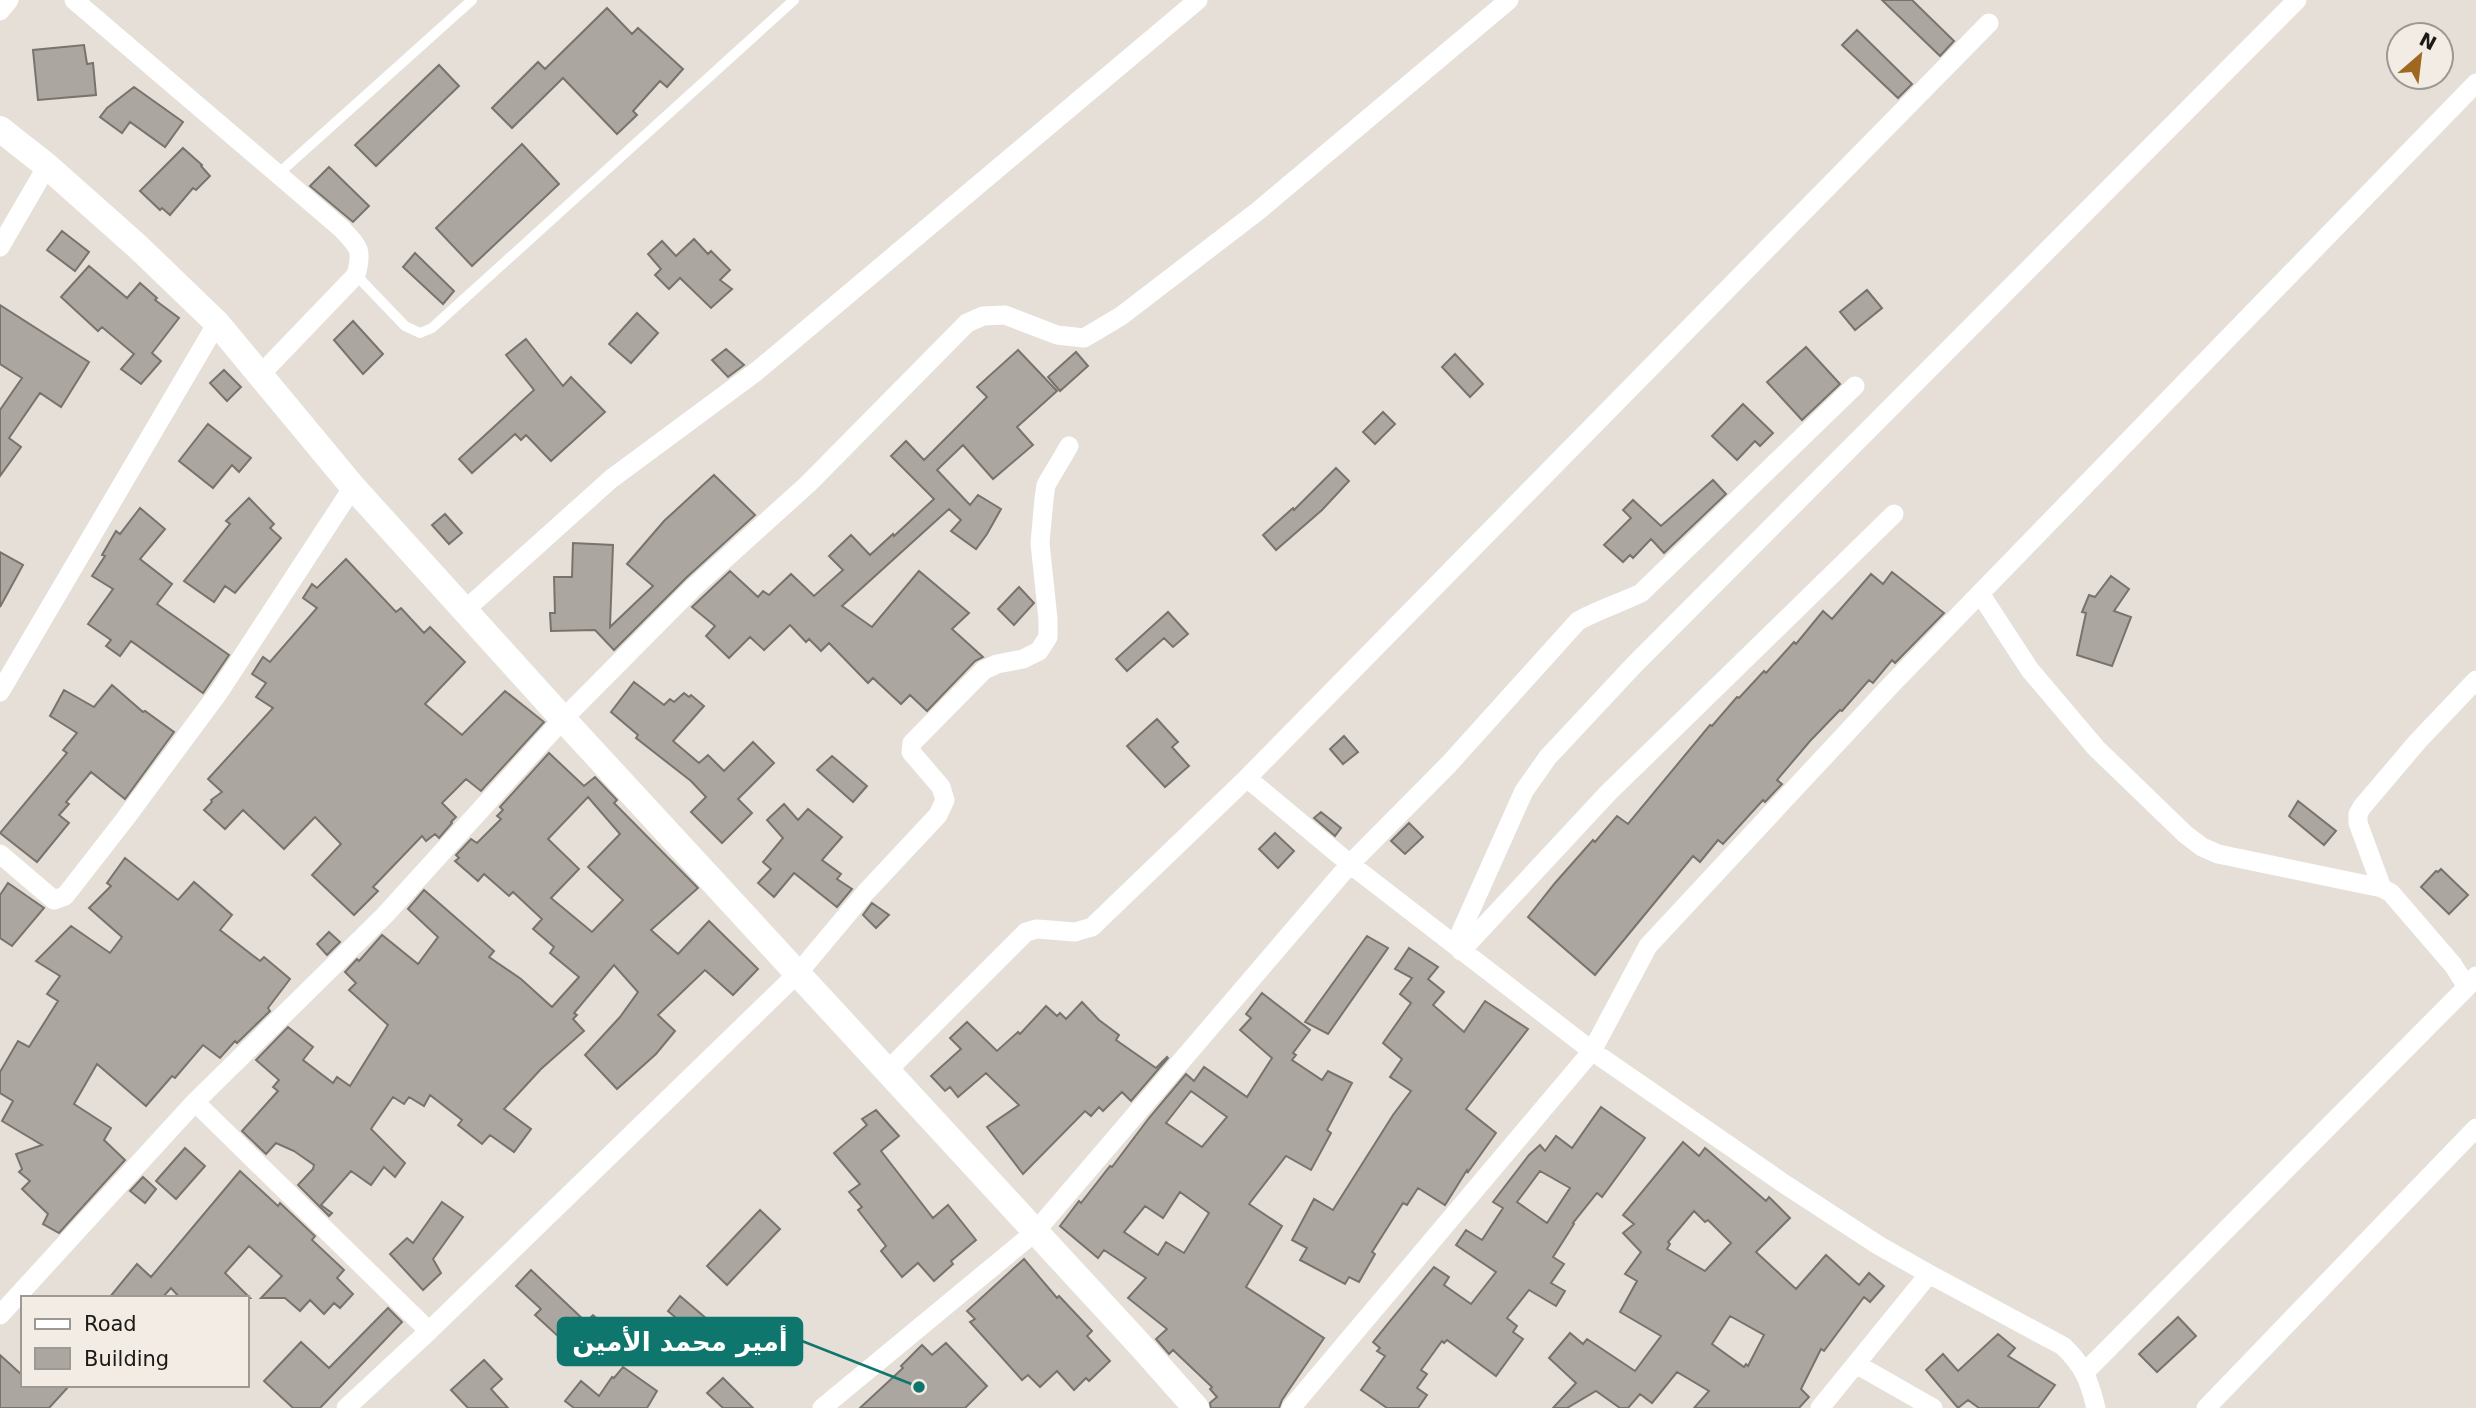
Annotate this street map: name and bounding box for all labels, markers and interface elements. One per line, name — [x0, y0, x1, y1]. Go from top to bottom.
north arrow — [2385, 21, 2455, 91]
text: N — [2416, 28, 2440, 54]
legend — [21, 1296, 248, 1387]
text: Road — [84, 1312, 137, 1336]
callout: أمير محمد الأمين — [558, 1318, 802, 1365]
text: أمير محمد الأمين — [572, 1325, 788, 1358]
text: Building — [84, 1347, 169, 1371]

